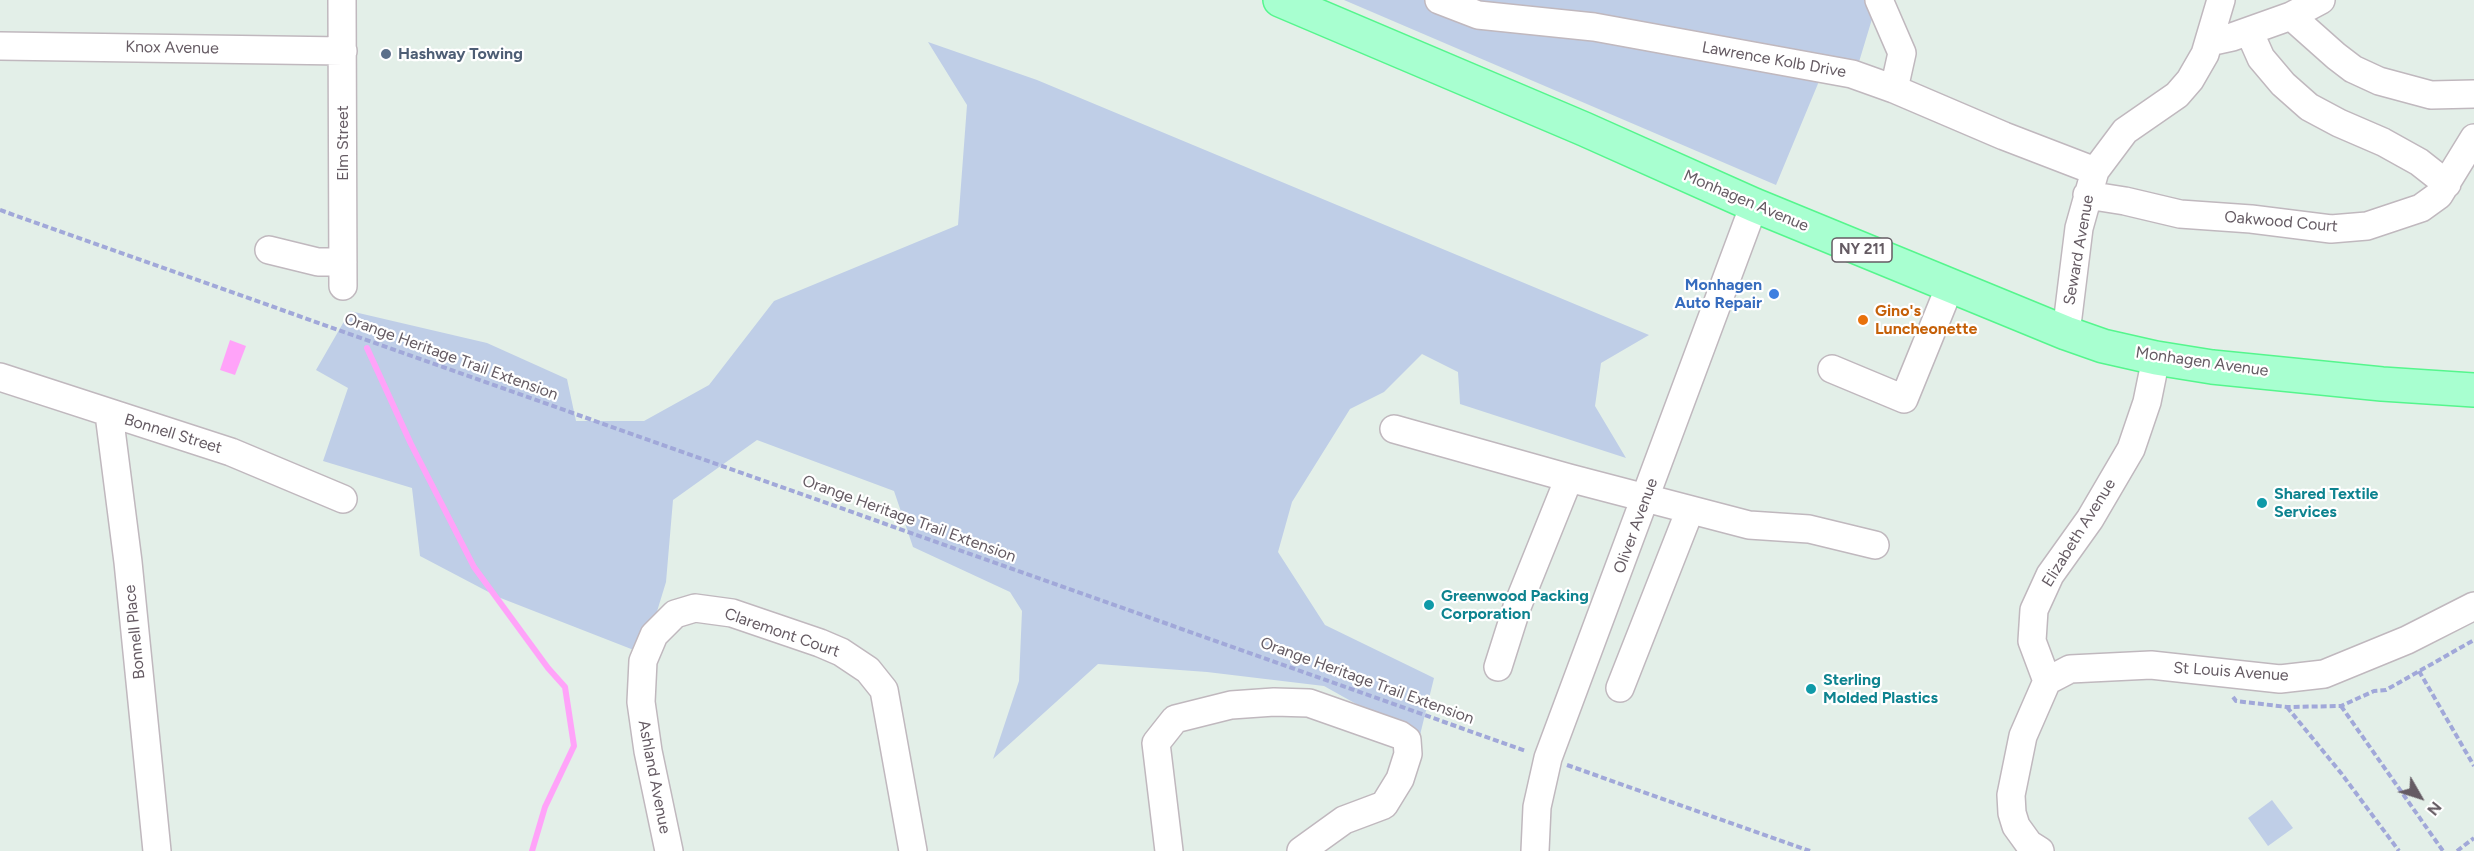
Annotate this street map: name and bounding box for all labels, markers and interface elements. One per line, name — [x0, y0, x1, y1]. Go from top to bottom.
street label: Knox Avenue — [125, 38, 219, 58]
street label: Lawrence Kolb Drive — [1700, 38, 1848, 82]
place label: Hashway Towing — [398, 44, 523, 64]
marker: Hashway Towing — [379, 47, 393, 61]
street label: Elm Street — [333, 105, 353, 181]
street label: Monhagen Avenue — [1681, 166, 1811, 236]
street label: Seward Avenue — [2060, 193, 2098, 307]
street label: Oakwood Court — [2223, 207, 2339, 237]
road number: NY 211 — [1832, 238, 1892, 262]
place label: Monhagen Auto Repair — [1675, 275, 1762, 313]
marker: Monhagen Auto Repair — [1767, 287, 1781, 301]
place label: Gino's Luncheonette — [1875, 301, 1977, 339]
street label: Orange Heritage Trail Extension — [341, 309, 561, 405]
marker: Gino's Luncheonette — [1856, 313, 1870, 327]
street label: Monhagen Avenue — [2134, 343, 2270, 381]
street label: Bonnell Street — [122, 410, 224, 458]
street label: Orange Heritage Trail Extension — [799, 471, 1019, 567]
street label: Elizabeth Avenue — [2038, 475, 2120, 591]
street label: Oliver Avenue — [1610, 476, 1662, 576]
place label: Shared Textile Services — [2274, 484, 2378, 522]
marker: Shared Textile Services — [2255, 496, 2269, 510]
street label: Bonnell Place — [120, 584, 150, 680]
place label: Greenwood Packing Corporation — [1441, 586, 1589, 624]
marker: Greenwood Packing Corporation — [1422, 598, 1436, 612]
street label: Claremont Court — [722, 604, 842, 662]
street label: Orange Heritage Trail Extension — [1257, 633, 1477, 729]
street label: St Louis Avenue — [2173, 658, 2289, 686]
place label: Sterling Molded Plastics — [1823, 670, 1938, 708]
marker: Sterling Molded Plastics — [1804, 682, 1818, 696]
street label: Ashland Avenue — [634, 719, 674, 835]
north arrow — [2390, 767, 2450, 827]
text: N — [2423, 798, 2446, 819]

